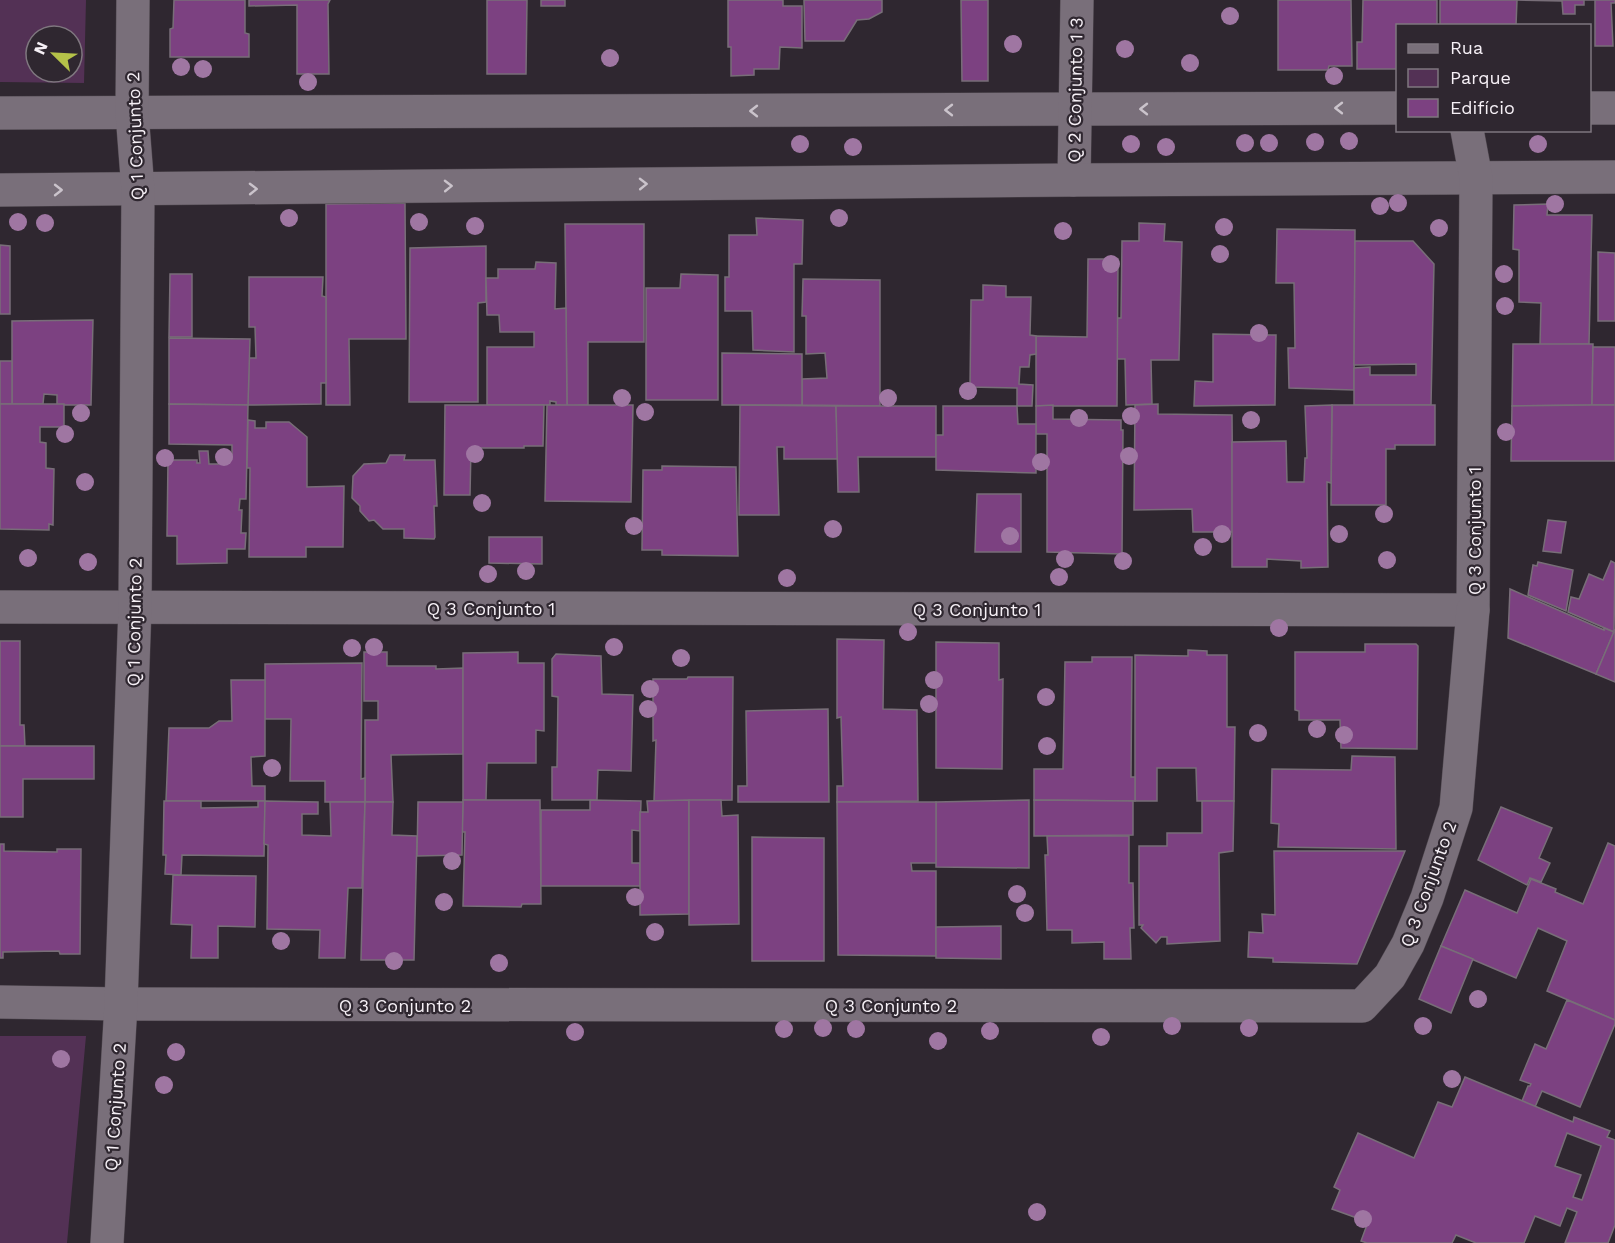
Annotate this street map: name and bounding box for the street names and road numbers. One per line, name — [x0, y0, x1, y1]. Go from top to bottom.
street label: Q 2 Conjunto 1 3 — [1063, 17, 1087, 163]
street label: Q 1 Conjunto 2 — [122, 71, 148, 201]
street label: Q 3 Conjunto 1 — [1464, 467, 1485, 595]
street label: Q 1 Conjunto 2 — [122, 558, 146, 686]
street label: Q 3 Conjunto 1 — [427, 598, 555, 619]
street label: Q 3 Conjunto 1 — [913, 599, 1041, 620]
street label: Q 3 Conjunto 2 — [1395, 818, 1461, 950]
street label: Q 3 Conjunto 2 — [339, 995, 471, 1016]
street label: Q 3 Conjunto 2 — [825, 995, 957, 1016]
street label: Q 1 Conjunto 2 — [100, 1042, 130, 1172]

